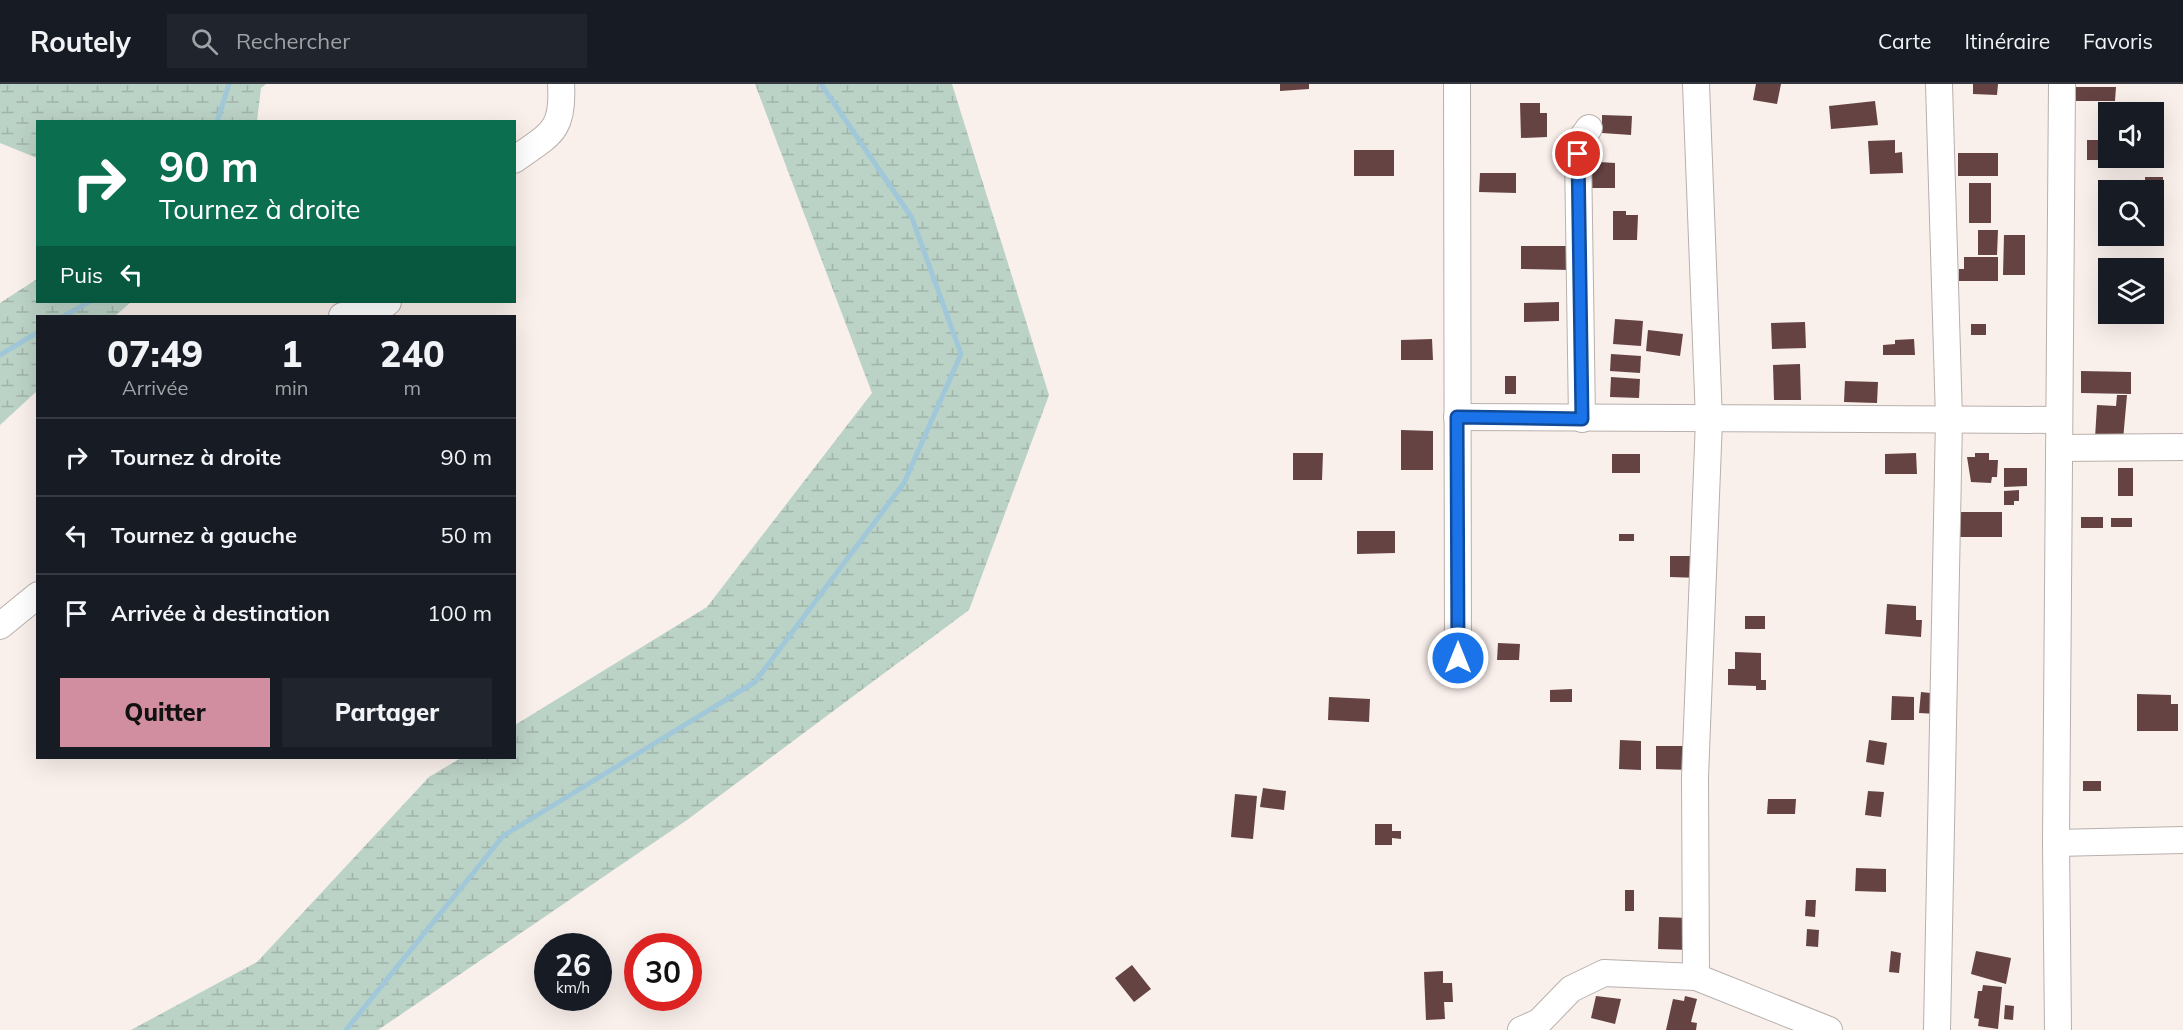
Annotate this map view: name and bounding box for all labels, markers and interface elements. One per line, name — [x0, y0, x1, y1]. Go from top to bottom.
search box — [167, 14, 587, 68]
text: Routely — [30, 24, 131, 59]
icon: search — [188, 25, 221, 58]
text: Rechercher — [236, 27, 350, 55]
text: Carte — [1878, 28, 1932, 54]
text: Itinéraire — [1965, 28, 2050, 54]
text: Favoris — [2083, 28, 2153, 54]
map controls — [2098, 102, 2164, 324]
button: sound — [2098, 102, 2164, 168]
pin — [1552, 128, 1603, 179]
icon: arrive — [1561, 137, 1594, 170]
text: 90 m — [159, 140, 259, 193]
icon: right — [60, 144, 138, 222]
button: search — [2098, 180, 2164, 246]
text: Tournez à droite — [159, 192, 360, 226]
icon: left — [115, 258, 148, 291]
button: layers — [2098, 258, 2164, 324]
text: Puis — [60, 261, 103, 289]
text: 07:49 — [107, 331, 203, 376]
text: 1 — [281, 331, 302, 376]
text: 240 — [380, 331, 445, 376]
text: Arrivée — [122, 375, 188, 400]
text: min — [274, 375, 309, 400]
text: m — [403, 375, 421, 400]
icon: right — [60, 441, 93, 474]
text: Tournez à droite — [111, 443, 281, 471]
text: 90 m — [441, 443, 492, 471]
icon: left — [60, 519, 93, 552]
text: Tournez à gauche — [111, 521, 297, 549]
text: 50 m — [441, 521, 492, 549]
icon: arrive — [60, 597, 93, 630]
text: Arrivée à destination — [111, 599, 330, 627]
text: 100 m — [427, 599, 492, 627]
position arrow — [1426, 626, 1490, 690]
button: Quitter — [60, 678, 270, 747]
button: Partager — [282, 678, 492, 747]
speed limit sign: 30 — [624, 933, 702, 1011]
text: 26 — [555, 946, 591, 984]
text: km/h — [556, 978, 590, 997]

